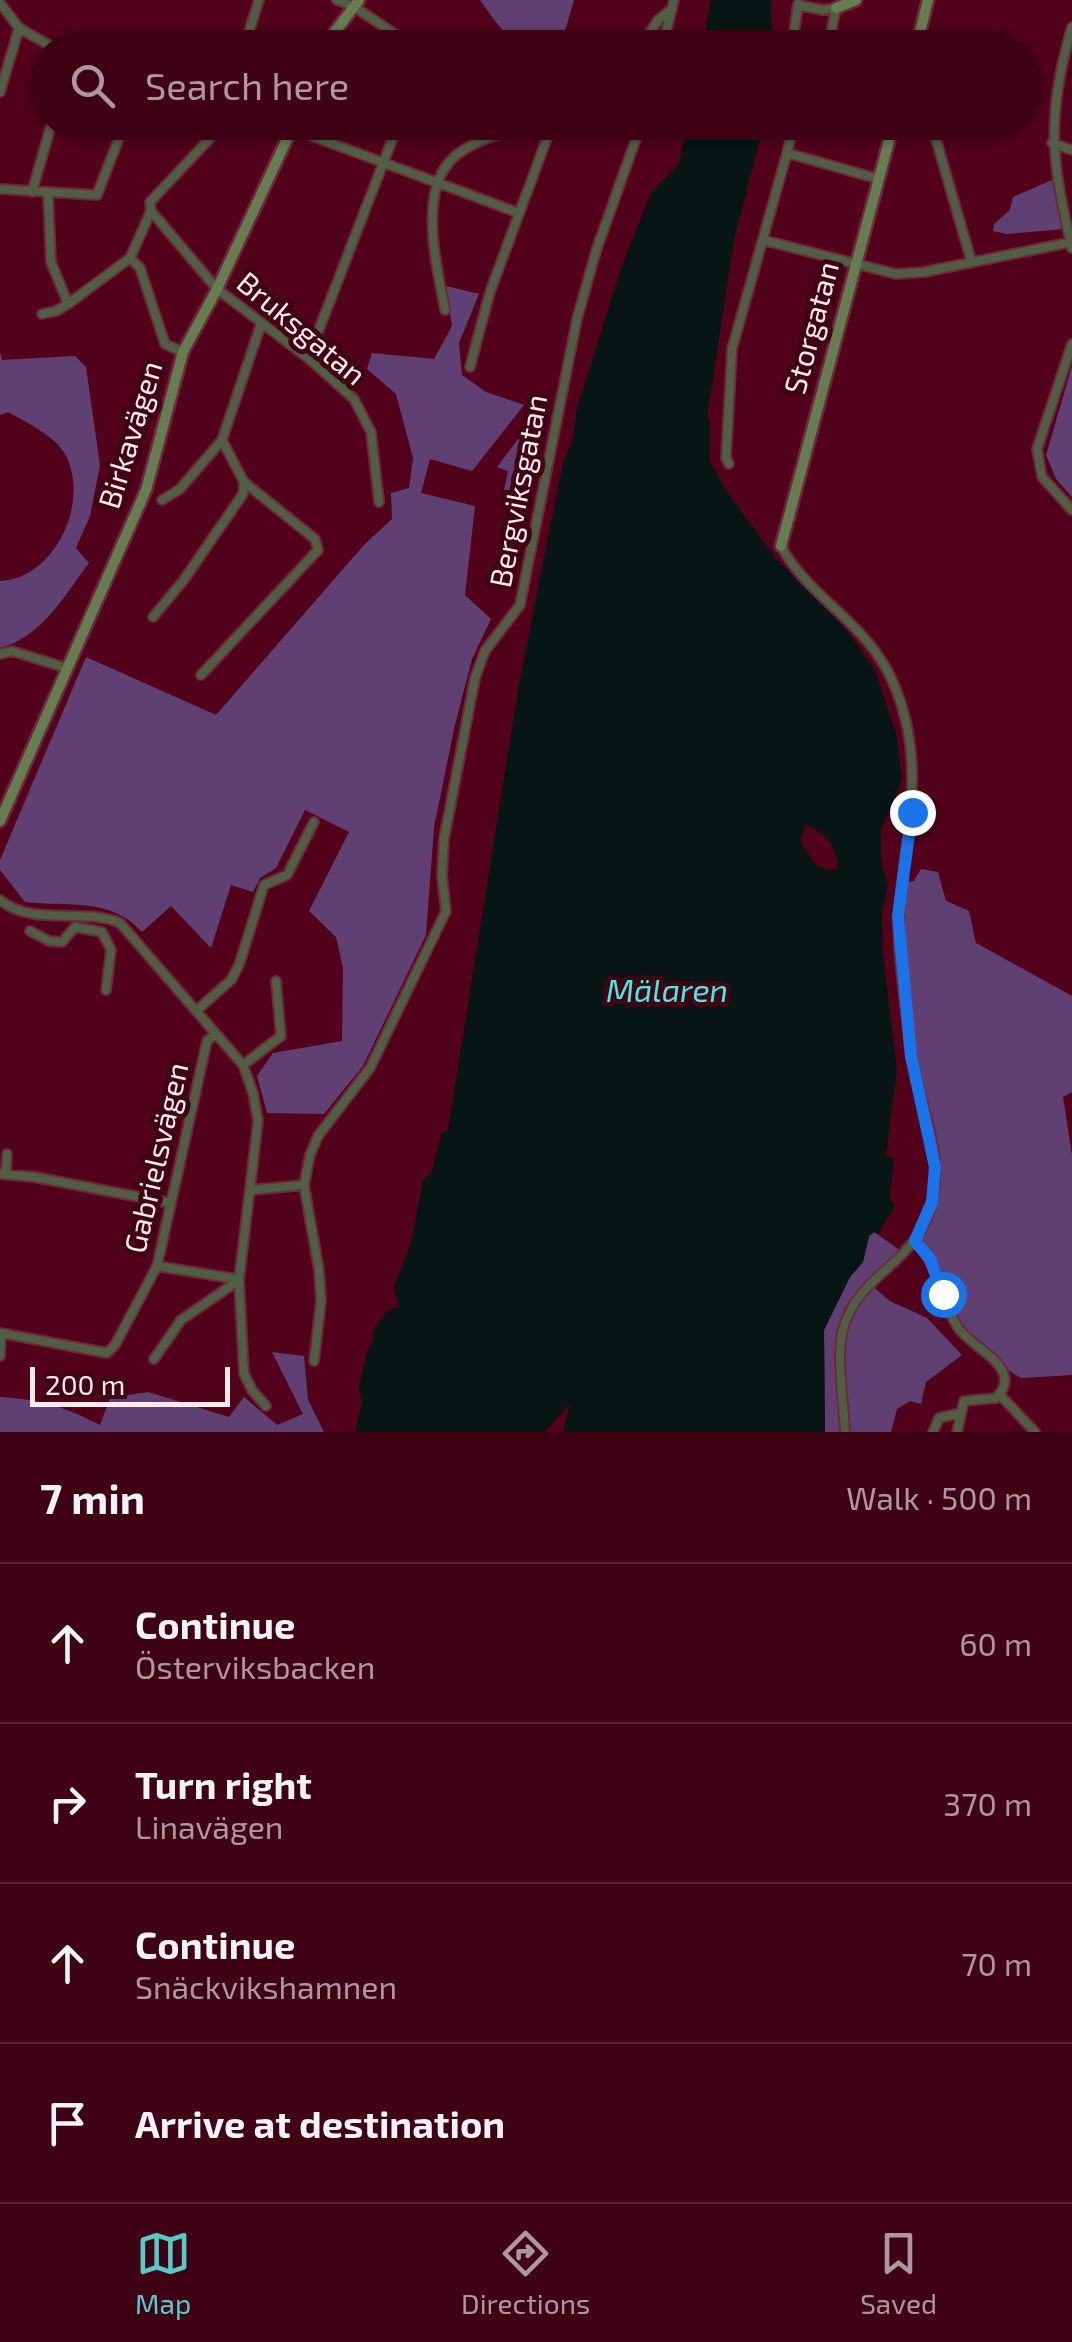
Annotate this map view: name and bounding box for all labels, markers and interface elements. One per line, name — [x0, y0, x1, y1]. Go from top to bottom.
search box — [30, 30, 1042, 140]
icon: search — [65, 58, 120, 113]
text: Search here — [145, 62, 349, 108]
street label: Storgatan — [775, 257, 845, 398]
street label: Bruksgatan — [231, 263, 374, 392]
street label: Birkavägen — [90, 356, 169, 512]
street label: Bergviksgatan — [481, 391, 553, 590]
route end — [890, 790, 936, 836]
water label: Mälaren — [606, 970, 728, 1008]
street label: Gabrielsvägen — [116, 1059, 194, 1256]
route start — [921, 1272, 967, 1318]
scale bar — [30, 1362, 230, 1406]
text: 200 m — [45, 1367, 125, 1401]
text: 7 min — [40, 1472, 145, 1522]
text: Walk · 500 m — [846, 1478, 1032, 1516]
text: Continue — [135, 1601, 295, 1647]
icon: ahead — [40, 1616, 95, 1671]
text: 60 m — [959, 1624, 1032, 1662]
text: Österviksbacken — [135, 1647, 375, 1685]
text: Turn right — [135, 1761, 312, 1807]
icon: right — [40, 1776, 95, 1831]
text: 370 m — [943, 1784, 1032, 1822]
text: Linavägen — [135, 1807, 283, 1845]
text: Continue — [135, 1921, 295, 1967]
icon: ahead — [40, 1936, 95, 1991]
text: 70 m — [961, 1944, 1032, 1982]
text: Snäckvikshamnen — [135, 1967, 397, 2005]
icon: arrive — [40, 2096, 95, 2151]
text: Arrive at destination — [135, 2100, 505, 2146]
tab: Map — [135, 2226, 191, 2320]
tab: Directions — [461, 2226, 590, 2320]
tab: Saved — [860, 2226, 937, 2320]

